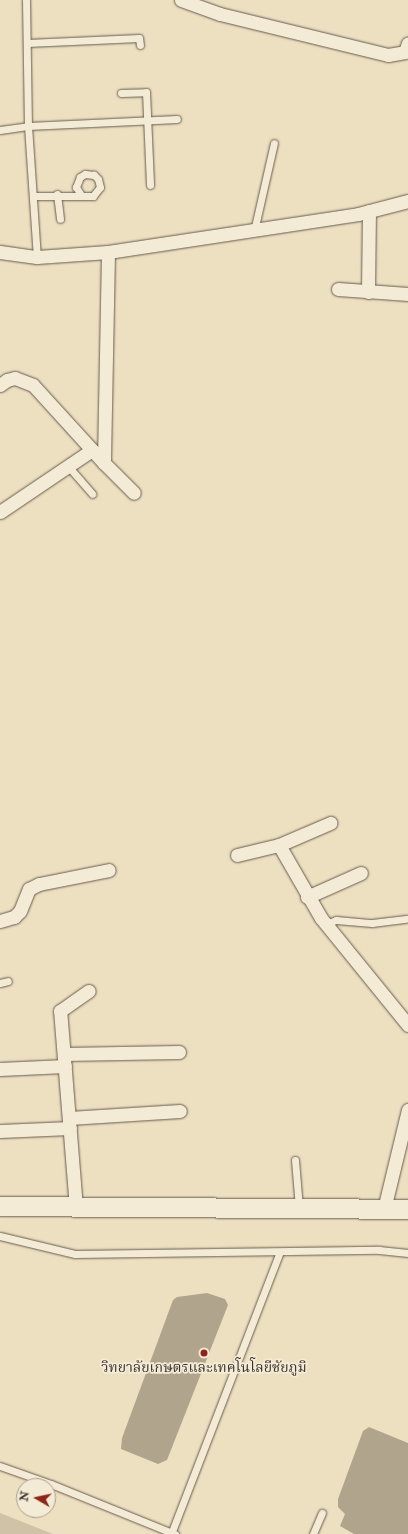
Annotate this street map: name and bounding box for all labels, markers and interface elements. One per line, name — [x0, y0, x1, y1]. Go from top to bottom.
marker: วิทยาลัยเกษตรและเทคโนโลยีชัยภูมิ — [199, 1348, 209, 1358]
place label: วิทยาลัยเกษตรและเทคโนโลยีชัยภูมิ — [101, 1360, 307, 1376]
north arrow — [16, 1478, 56, 1518]
text: N — [17, 1490, 32, 1502]

